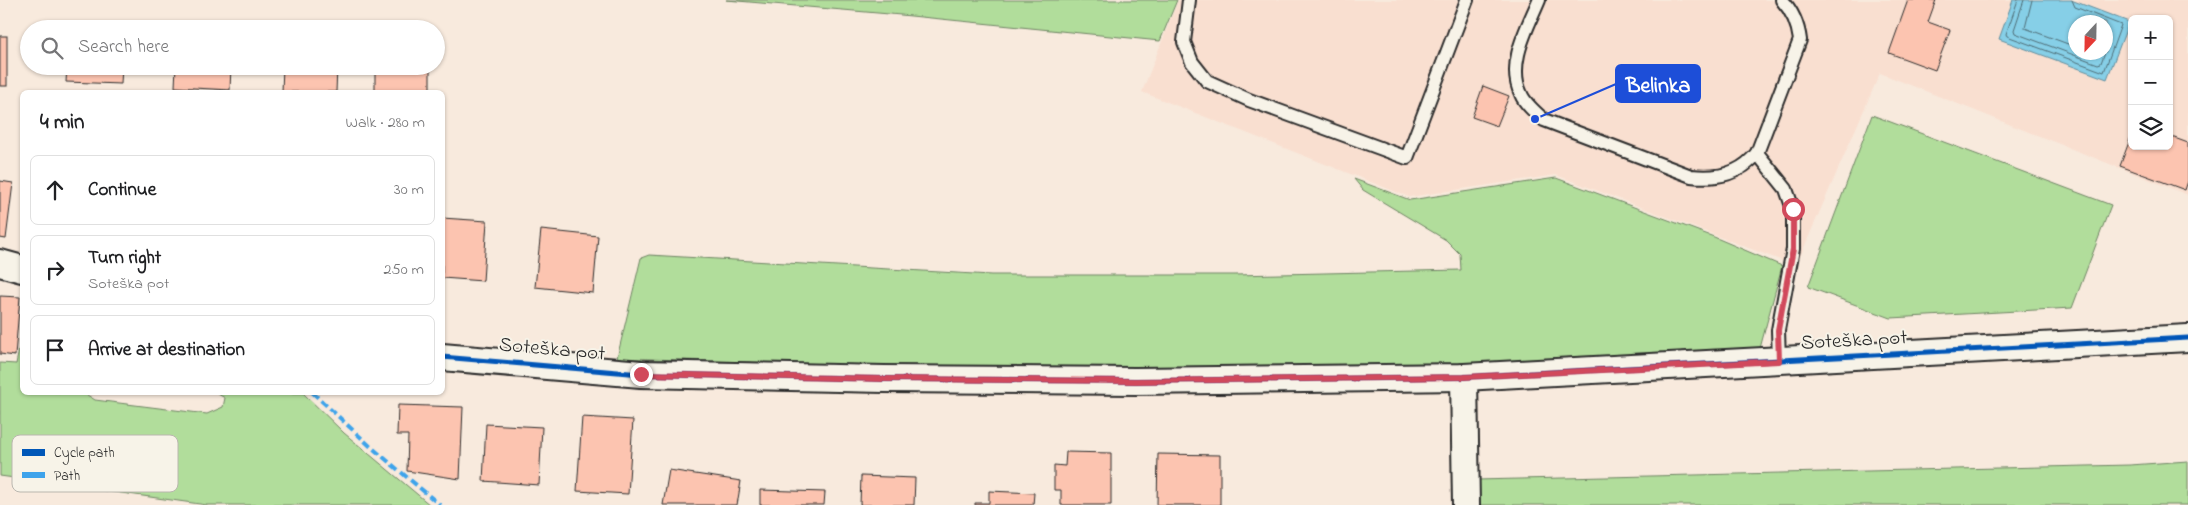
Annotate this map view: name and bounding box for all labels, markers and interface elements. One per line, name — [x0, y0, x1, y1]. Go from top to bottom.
north arrow — [2068, 15, 2113, 60]
map controls — [2128, 15, 2173, 150]
button: + — [2128, 15, 2173, 60]
search box — [20, 20, 445, 75]
icon: search — [38, 34, 66, 62]
text: Search here — [78, 34, 169, 61]
button: − — [2128, 60, 2173, 105]
callout: Belinka — [1616, 65, 1700, 102]
text: Belinka — [1625, 71, 1690, 103]
button: layers — [2128, 105, 2173, 150]
text: 4 min — [40, 108, 84, 138]
text: Walk · 280 m — [346, 111, 425, 135]
icon: ahead — [41, 176, 69, 204]
text: Continue — [88, 177, 156, 204]
text: 30 m — [394, 178, 424, 202]
route start — [1782, 198, 1805, 221]
text: Turn right — [88, 245, 161, 272]
icon: right — [41, 256, 69, 284]
text: 250 m — [384, 258, 424, 282]
text: Soteška pot — [88, 272, 169, 296]
street label: Soteška pot — [1800, 323, 1908, 359]
street label: Soteška pot — [498, 330, 606, 370]
icon: arrive — [41, 336, 69, 364]
text: Arrive at destination — [88, 337, 245, 364]
route end — [630, 363, 653, 386]
legend — [12, 435, 178, 492]
text: Cycle path — [54, 443, 115, 465]
text: Path — [54, 466, 80, 487]

